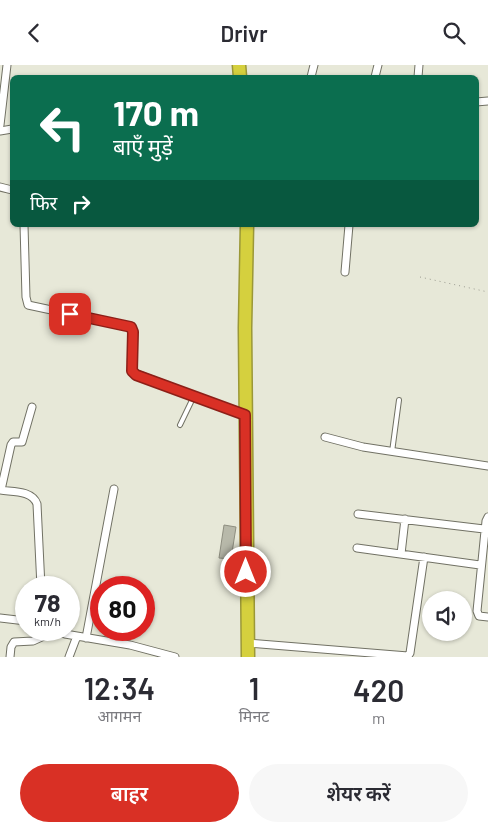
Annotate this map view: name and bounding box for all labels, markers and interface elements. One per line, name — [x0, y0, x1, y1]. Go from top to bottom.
icon: back — [20, 19, 48, 47]
icon: search — [440, 19, 468, 47]
text: Drivr — [221, 20, 267, 46]
text: 170 m — [113, 91, 199, 133]
icon: left — [30, 95, 95, 160]
text: बाएँ मुड़ें — [113, 133, 173, 159]
icon: right — [67, 190, 95, 218]
text: फिर — [30, 191, 57, 214]
pin — [49, 293, 91, 335]
icon: arrive — [56, 300, 84, 328]
position arrow — [219, 545, 271, 597]
speed limit sign: 80 — [90, 576, 155, 641]
text: 78 — [35, 587, 60, 617]
map controls — [422, 591, 472, 641]
button: sound — [422, 591, 472, 641]
text: km/h — [34, 614, 61, 628]
text: 12:34 — [84, 670, 155, 706]
text: 1 — [249, 670, 259, 706]
text: 420 — [353, 672, 404, 708]
text: आगमन — [97, 706, 141, 725]
text: मिनट — [239, 706, 269, 725]
text: m — [372, 708, 385, 727]
button: बाहर — [20, 764, 239, 822]
button: शेयर करें — [249, 764, 468, 822]

